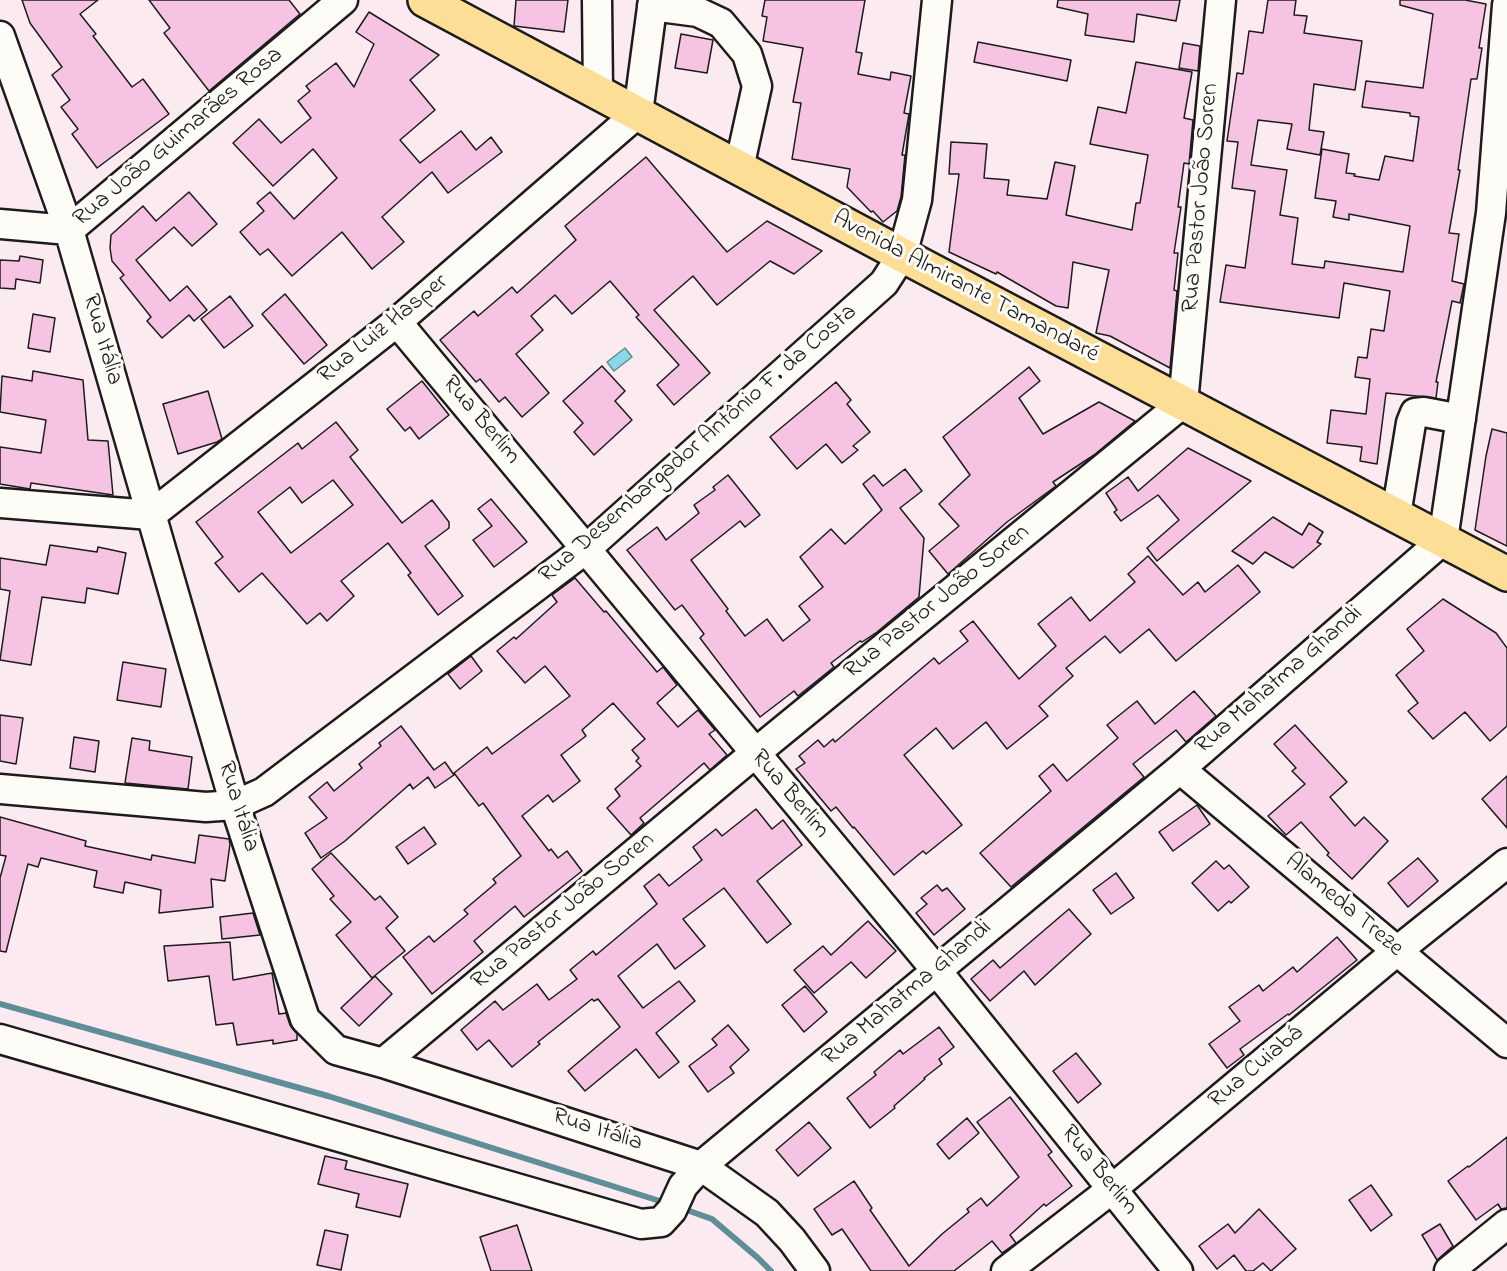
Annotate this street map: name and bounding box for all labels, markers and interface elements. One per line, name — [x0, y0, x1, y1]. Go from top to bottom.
street label: Rua João Guimarães Rosa — [68, 42, 290, 234]
street label: Rua Pastor João Soren — [1178, 82, 1226, 314]
street label: Avenida Almirante Tamandaré — [827, 205, 1103, 371]
street label: Rua Luiz Hasper — [313, 269, 455, 391]
street label: Rua Itália — [74, 291, 128, 389]
street label: Rua Desembargador Antônio F. da Costa — [534, 299, 864, 591]
street label: Rua Berlim — [435, 371, 525, 471]
street label: Rua Pastor João Soren — [839, 519, 1037, 687]
street label: Rua Mahatma Ghandi — [1190, 600, 1370, 762]
street label: Rua Berlim — [744, 745, 834, 845]
street label: Rua Itália — [210, 758, 264, 856]
street label: Rua Pastor João Soren — [467, 827, 661, 997]
street label: Alameda Treze — [1278, 848, 1408, 964]
street label: Rua Mahatma Ghandi — [817, 915, 999, 1073]
street label: Rua Cuiabá — [1204, 1020, 1310, 1116]
street label: Rua Itália — [548, 1103, 646, 1159]
street label: Rua Berlim — [1053, 1120, 1143, 1222]

